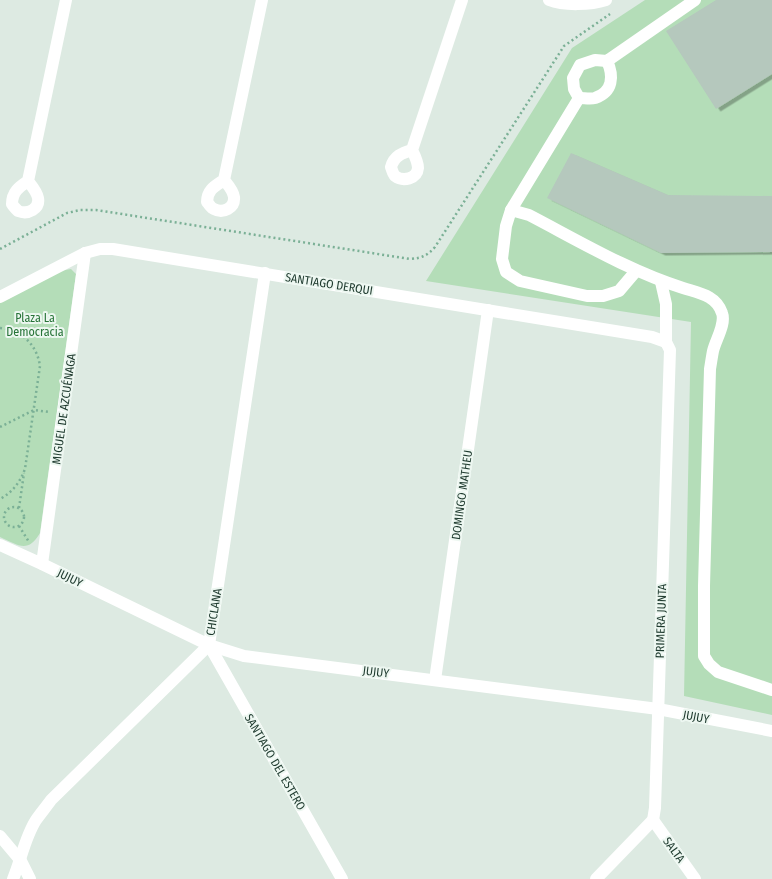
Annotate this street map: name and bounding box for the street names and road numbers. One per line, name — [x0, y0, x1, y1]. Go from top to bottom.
street label: SANTIAGO DERQUI — [284, 270, 374, 298]
street label: MIGUEL DE AZCUÉNAGA — [48, 352, 79, 465]
street label: DOMINGO MATHEU — [449, 449, 475, 541]
street label: JUJUY — [55, 566, 85, 590]
street label: PRIMERA JUNTA — [653, 583, 669, 659]
street label: CHICLANA — [203, 587, 225, 637]
street label: JUJUY — [362, 663, 390, 681]
street label: JUJUY — [682, 708, 710, 726]
street label: SANTIAGO DEL ESTERO — [242, 711, 308, 813]
street label: SALTA — [660, 835, 688, 866]

